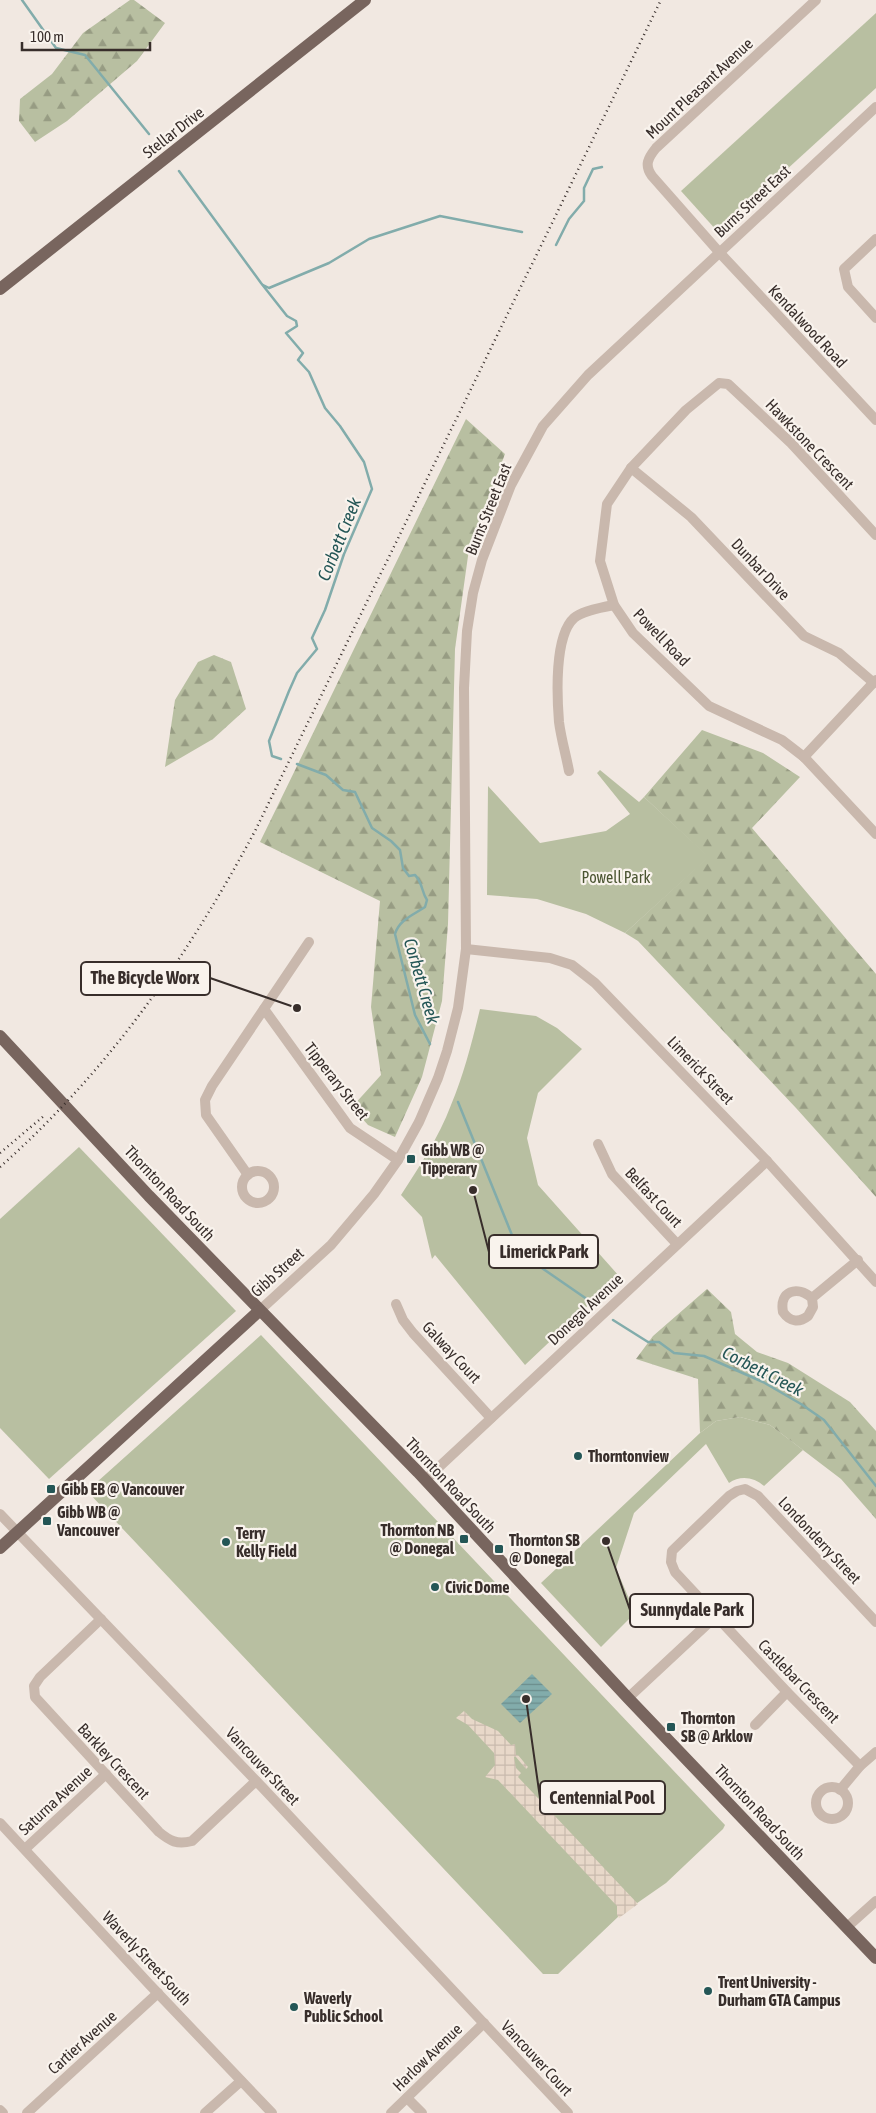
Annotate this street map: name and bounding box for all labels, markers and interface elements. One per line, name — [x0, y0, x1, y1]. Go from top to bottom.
scale bar — [22, 20, 150, 52]
text: 100 m — [30, 28, 64, 45]
street label: Mount Pleasant Avenue — [642, 34, 756, 142]
street label: Stellar Drive — [139, 103, 207, 161]
street label: Burns Street East — [710, 161, 794, 241]
street label: Kendalwood Road — [765, 281, 851, 371]
street label: Hawkstone Crescent — [762, 395, 858, 493]
street label: Burns Street East — [461, 460, 515, 558]
water label: Corbett Creek — [313, 493, 366, 584]
street label: Dunbar Drive — [728, 535, 794, 603]
street label: Powell Road — [630, 605, 694, 669]
park label: Powell Park — [581, 868, 651, 886]
water label: Corbett Creek — [400, 936, 445, 1027]
callout: The Bicycle Worx — [81, 962, 210, 995]
text: The Bicycle Worx — [91, 967, 200, 988]
street label: Limerick Street — [664, 1032, 738, 1108]
street label: Tipperary Street — [300, 1039, 373, 1124]
place label: Gibb WB @ Tipperary — [421, 1141, 484, 1177]
street label: Thornton Road South — [121, 1142, 219, 1244]
marker: Gibb WB @ Tipperary — [405, 1153, 417, 1165]
street label: Belfast Court — [622, 1163, 686, 1231]
callout: Limerick Park — [489, 1235, 598, 1268]
text: Limerick Park — [500, 1241, 589, 1262]
street label: Gibb Street — [247, 1243, 307, 1300]
street label: Donegal Avenue — [544, 1270, 627, 1349]
street label: Galway Court — [418, 1318, 485, 1387]
water label: Corbett Creek — [719, 1342, 808, 1401]
street label: Thornton Road South — [402, 1434, 500, 1536]
place label: Thorntonview — [588, 1447, 670, 1465]
marker: Thorntonview — [572, 1450, 584, 1462]
place label: Gibb EB @ Vancouver — [61, 1480, 184, 1498]
marker: Gibb EB @ Vancouver — [45, 1483, 57, 1495]
street label: Londonderry Street — [774, 1493, 865, 1588]
place label: Gibb WB @ Vancouver — [56, 1503, 120, 1539]
marker: Gibb WB @ Vancouver — [41, 1515, 53, 1527]
place label: Thornton NB @ Donegal — [381, 1521, 455, 1557]
place label: Terry Kelly Field — [236, 1524, 297, 1560]
place label: Thornton SB @ Donegal — [509, 1531, 580, 1567]
marker: Thornton NB @ Donegal — [458, 1533, 470, 1545]
marker: Terry Kelly Field — [220, 1536, 232, 1548]
marker: Thornton SB @ Donegal — [493, 1543, 505, 1555]
place label: Civic Dome — [445, 1578, 510, 1596]
marker: Civic Dome — [429, 1581, 441, 1593]
callout: Sunnydale Park — [630, 1594, 753, 1627]
text: Sunnydale Park — [640, 1599, 745, 1620]
street label: Castlebar Crescent — [755, 1636, 843, 1727]
place label: Thornton SB @ Arklow — [681, 1709, 753, 1745]
street label: Barkley Crescent — [74, 1719, 154, 1804]
marker: Thornton SB @ Arklow — [665, 1721, 677, 1733]
street label: Vancouver Street — [223, 1723, 304, 1809]
street label: Thornton Road South — [711, 1761, 809, 1863]
street label: Saturna Avenue — [15, 1762, 95, 1838]
callout: Centennial Pool — [540, 1781, 665, 1814]
text: Centennial Pool — [549, 1787, 655, 1808]
street label: Waverly Street South — [98, 1907, 195, 2009]
place label: Trent University - Durham GTA Campus — [718, 1973, 841, 2009]
marker: Trent University - Durham GTA Campus — [702, 1985, 714, 1997]
place label: Waverly Public School — [303, 1989, 384, 2025]
marker: Waverly Public School — [288, 2001, 300, 2013]
street label: Cartier Avenue — [44, 2007, 120, 2077]
street label: Vancouver Court — [498, 2017, 577, 2100]
street label: Harlow Avenue — [389, 2020, 465, 2094]

